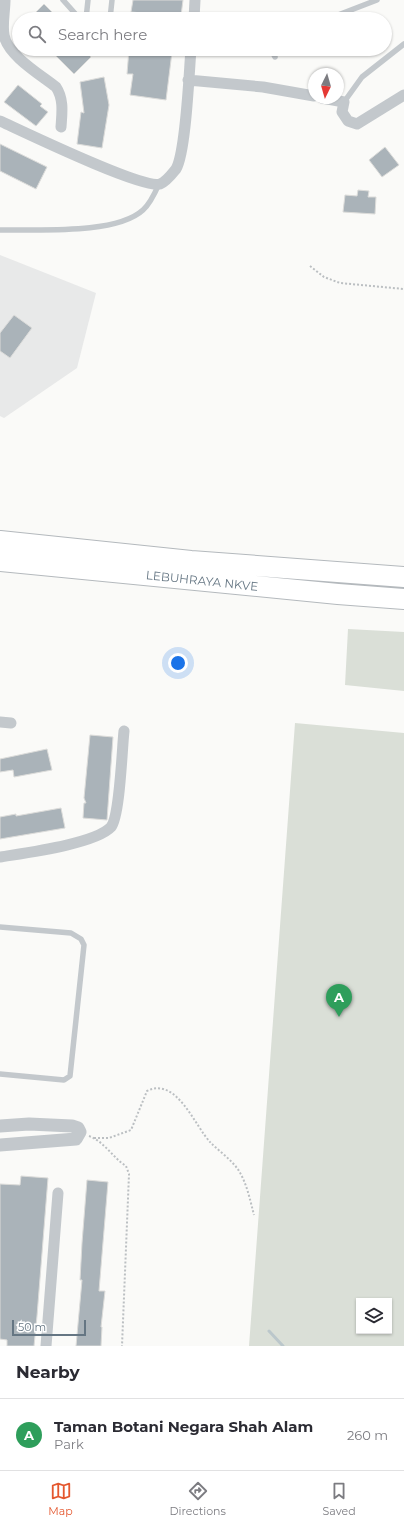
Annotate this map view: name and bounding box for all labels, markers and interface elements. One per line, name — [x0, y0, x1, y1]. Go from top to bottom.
search box — [12, 12, 392, 56]
icon: search — [26, 23, 48, 45]
text: Search here — [58, 25, 147, 44]
north arrow — [308, 68, 344, 104]
street label: LEBUHRAYA NKVE — [145, 567, 259, 594]
your location — [168, 653, 188, 673]
pin: A — [326, 984, 352, 1017]
map controls — [356, 1298, 392, 1334]
button: layers — [356, 1298, 392, 1334]
scale bar — [12, 1318, 86, 1337]
text: 50 m — [18, 1320, 46, 1334]
text: Nearby — [16, 1362, 80, 1382]
text: Taman Botani Negara Shah Alam — [54, 1417, 313, 1436]
text: A — [24, 1427, 34, 1443]
text: 260 m — [347, 1427, 388, 1443]
text: Park — [54, 1436, 84, 1452]
tab: Map — [48, 1480, 73, 1518]
tab: Directions — [170, 1480, 226, 1518]
tab: Saved — [323, 1480, 356, 1518]

